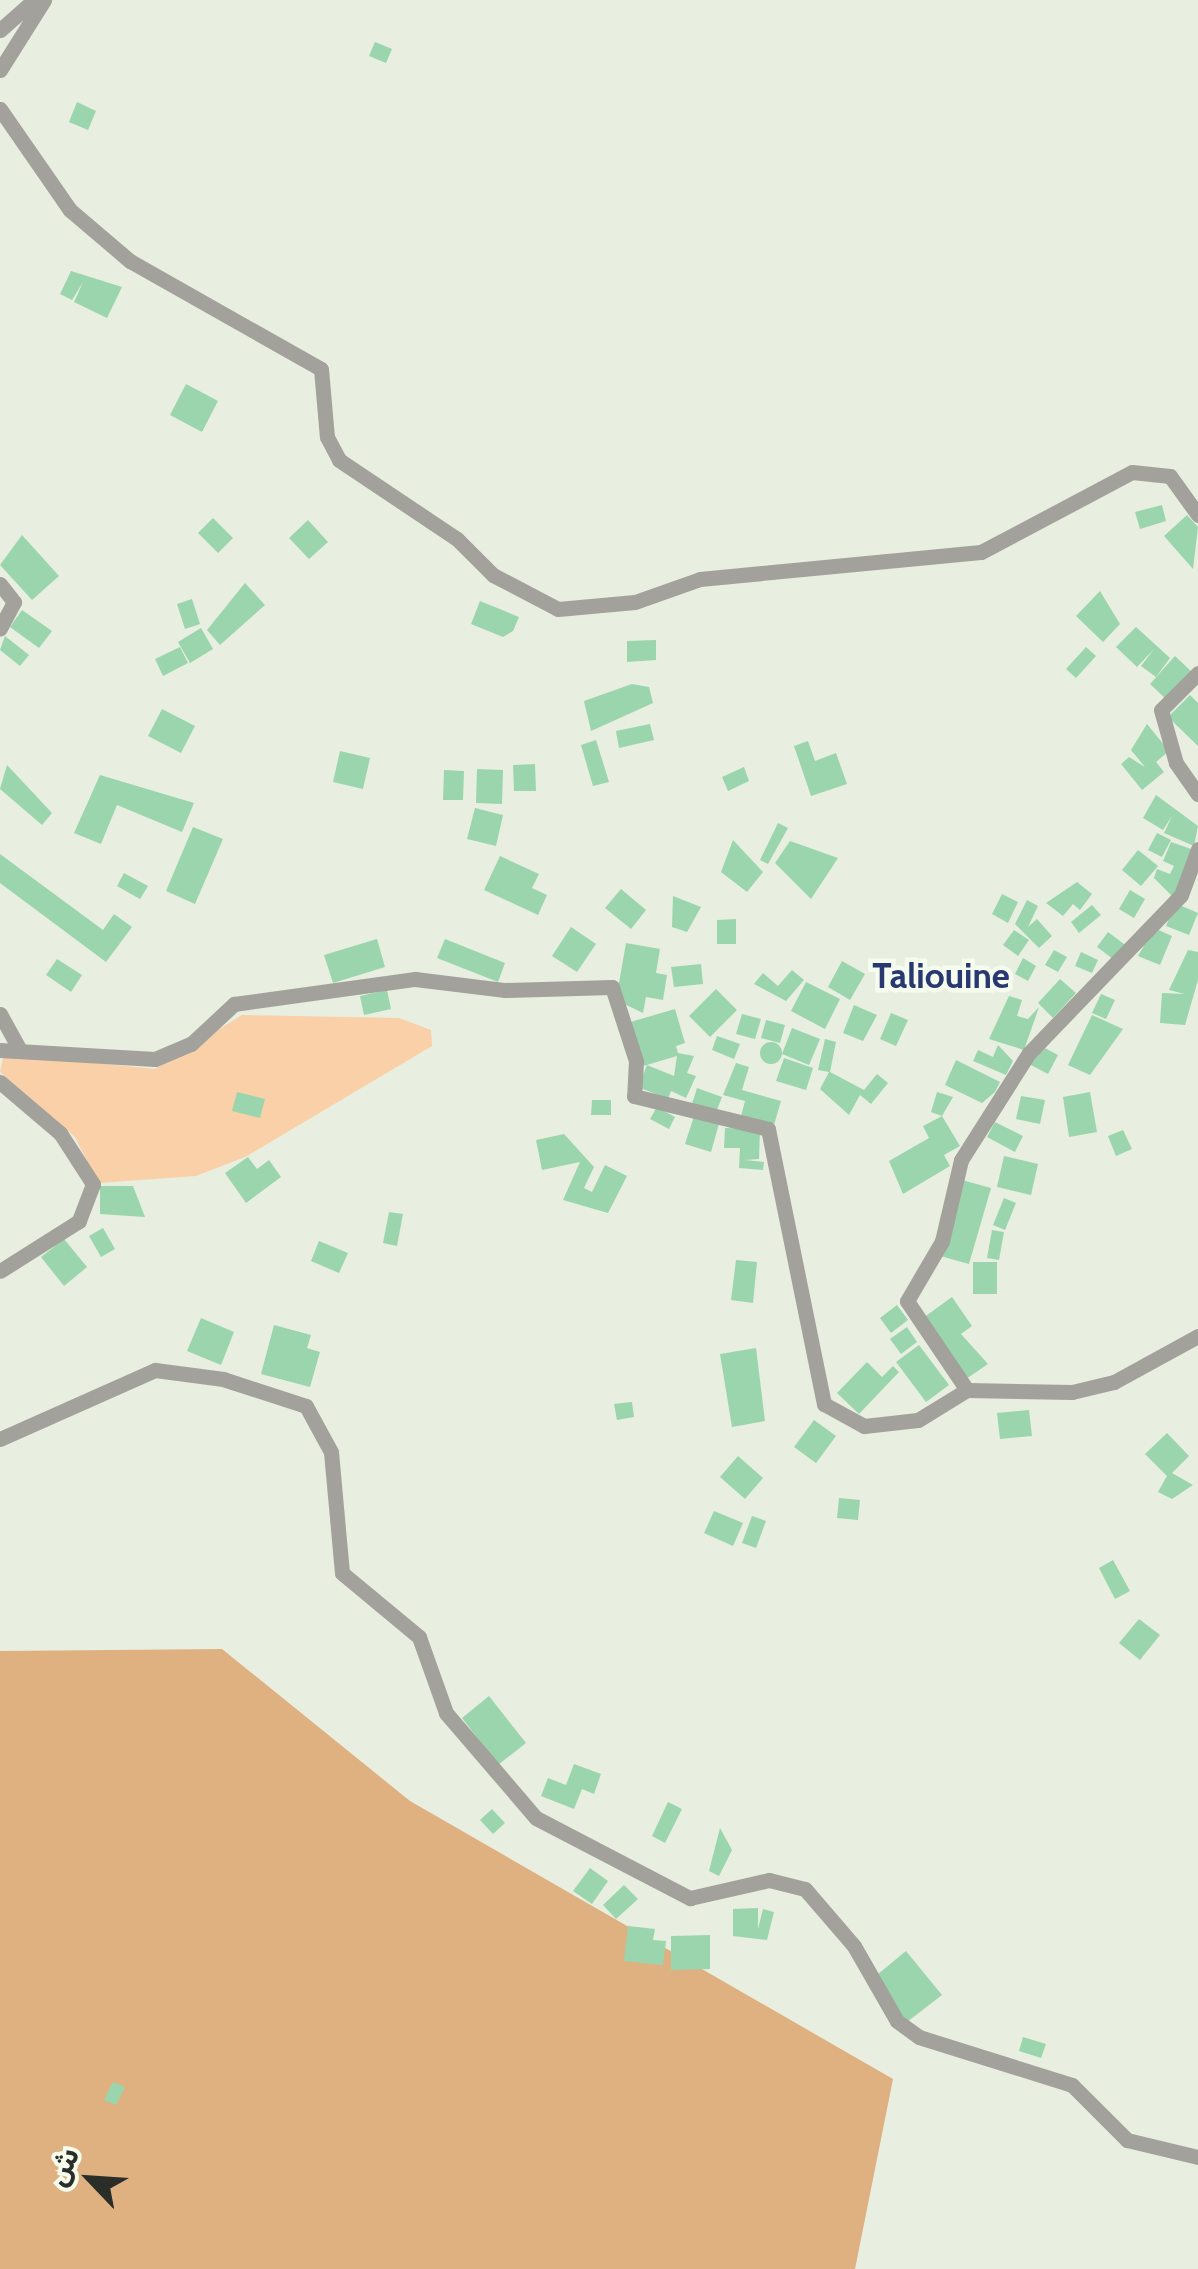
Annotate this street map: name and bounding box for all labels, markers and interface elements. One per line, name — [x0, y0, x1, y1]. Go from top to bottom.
district label: Taliouine — [872, 955, 1010, 997]
north arrow — [40, 2129, 140, 2229]
text: ش — [39, 2142, 86, 2191]

